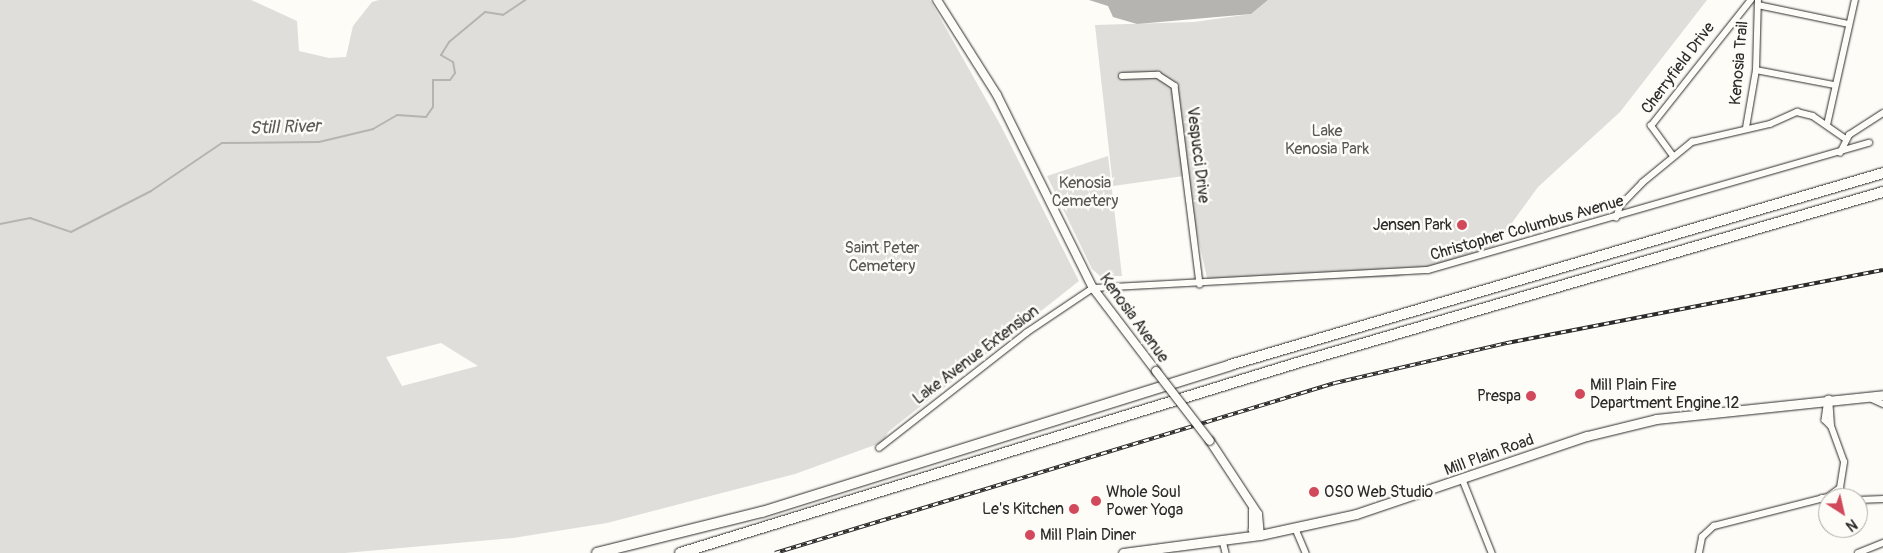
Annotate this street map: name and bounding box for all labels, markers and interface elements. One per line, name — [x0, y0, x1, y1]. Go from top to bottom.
street label: Cherryfield Drive — [1637, 18, 1719, 118]
street label: Kenosia Trail — [1726, 20, 1752, 106]
street label: Vespucci Drive — [1183, 106, 1213, 204]
water label: Still River — [249, 116, 321, 140]
park label: Lake Kenosia Park — [1285, 121, 1369, 159]
park label: Kenosia Cemetery — [1052, 173, 1118, 211]
street label: Christopher Columbus Avenue — [1428, 191, 1626, 265]
place label: Jensen Park — [1373, 215, 1452, 235]
marker: Jensen Park — [1456, 219, 1468, 231]
park label: Saint Peter Cemetery — [844, 238, 920, 276]
street label: Kenosia Avenue — [1095, 270, 1173, 366]
street label: Lake Avenue Extension — [909, 301, 1043, 409]
place label: Mill Plain Fire Department Engine 12 — [1590, 375, 1739, 413]
place label: Prespa — [1477, 386, 1521, 406]
marker: Mill Plain Fire Department Engine 12 — [1574, 388, 1586, 400]
marker: Prespa — [1525, 390, 1537, 402]
street label: Mill Plain Road — [1442, 430, 1536, 480]
place label: Whole Soul Power Yoga — [1106, 482, 1183, 520]
place label: OSO Web Studio — [1324, 482, 1433, 502]
marker: OSO Web Studio — [1308, 486, 1320, 498]
north arrow — [1818, 488, 1868, 538]
marker: Whole Soul Power Yoga — [1090, 495, 1102, 507]
place label: Le's Kitchen — [982, 499, 1064, 519]
marker: Le's Kitchen — [1068, 503, 1080, 515]
text: N — [1843, 515, 1860, 535]
place label: Mill Plain Diner — [1040, 525, 1136, 545]
marker: Mill Plain Diner — [1024, 529, 1036, 541]

